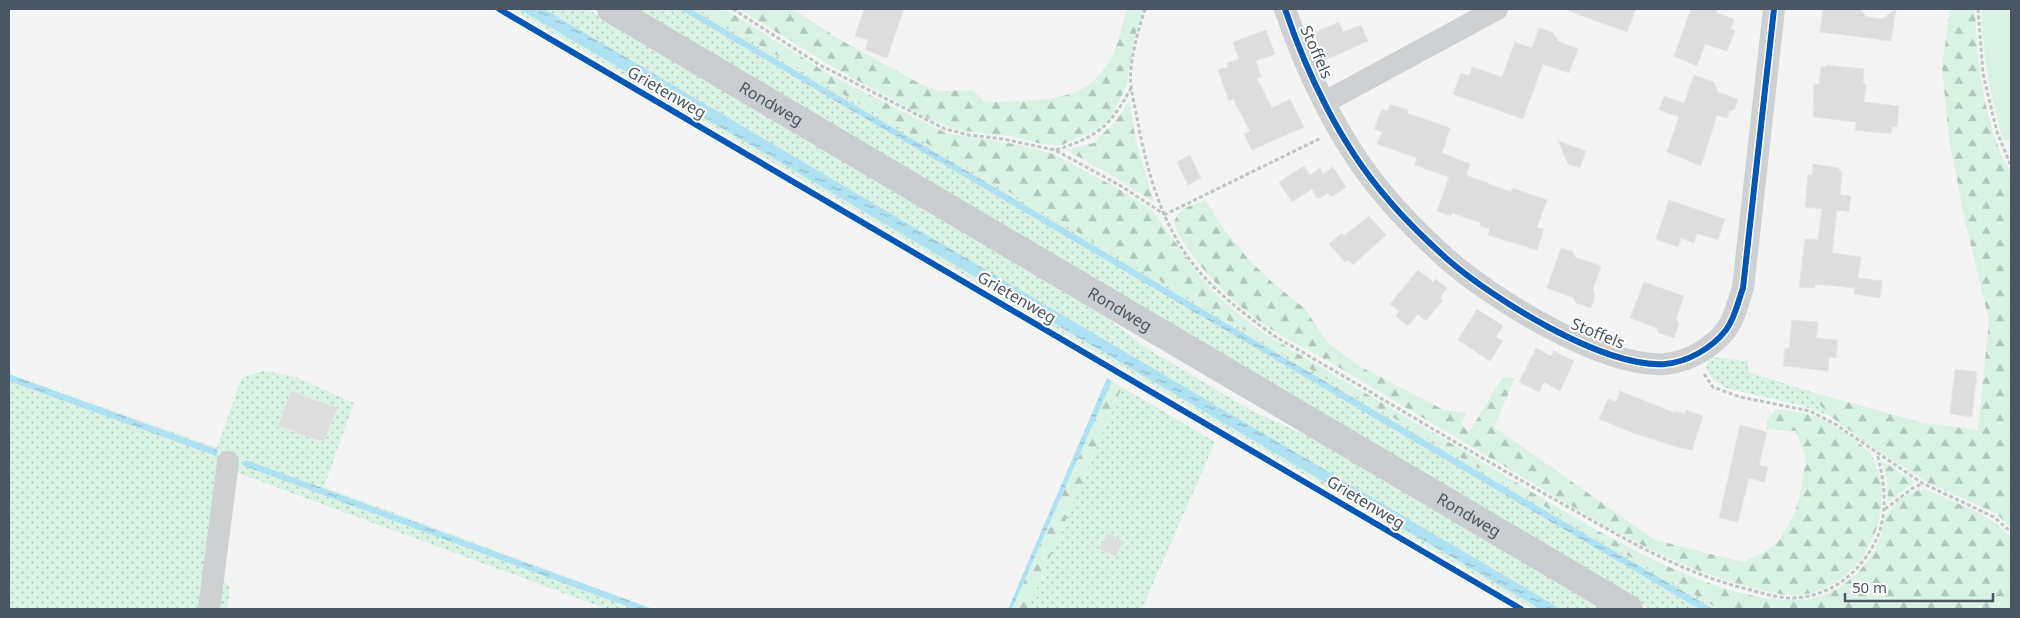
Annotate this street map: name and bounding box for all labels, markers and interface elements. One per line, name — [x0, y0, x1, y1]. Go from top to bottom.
street label: Stoffels — [1296, 22, 1338, 82]
street label: Grietenweg — [624, 61, 710, 123]
street label: Rondweg — [735, 76, 807, 131]
street label: Grietenweg — [974, 266, 1060, 328]
street label: Rondweg — [1084, 282, 1156, 337]
street label: Stoffels — [1568, 312, 1628, 354]
street label: Grietenweg — [1323, 470, 1409, 534]
street label: Rondweg — [1433, 487, 1505, 542]
scale bar — [1845, 570, 1992, 602]
text: 50 m — [1852, 577, 1887, 597]

